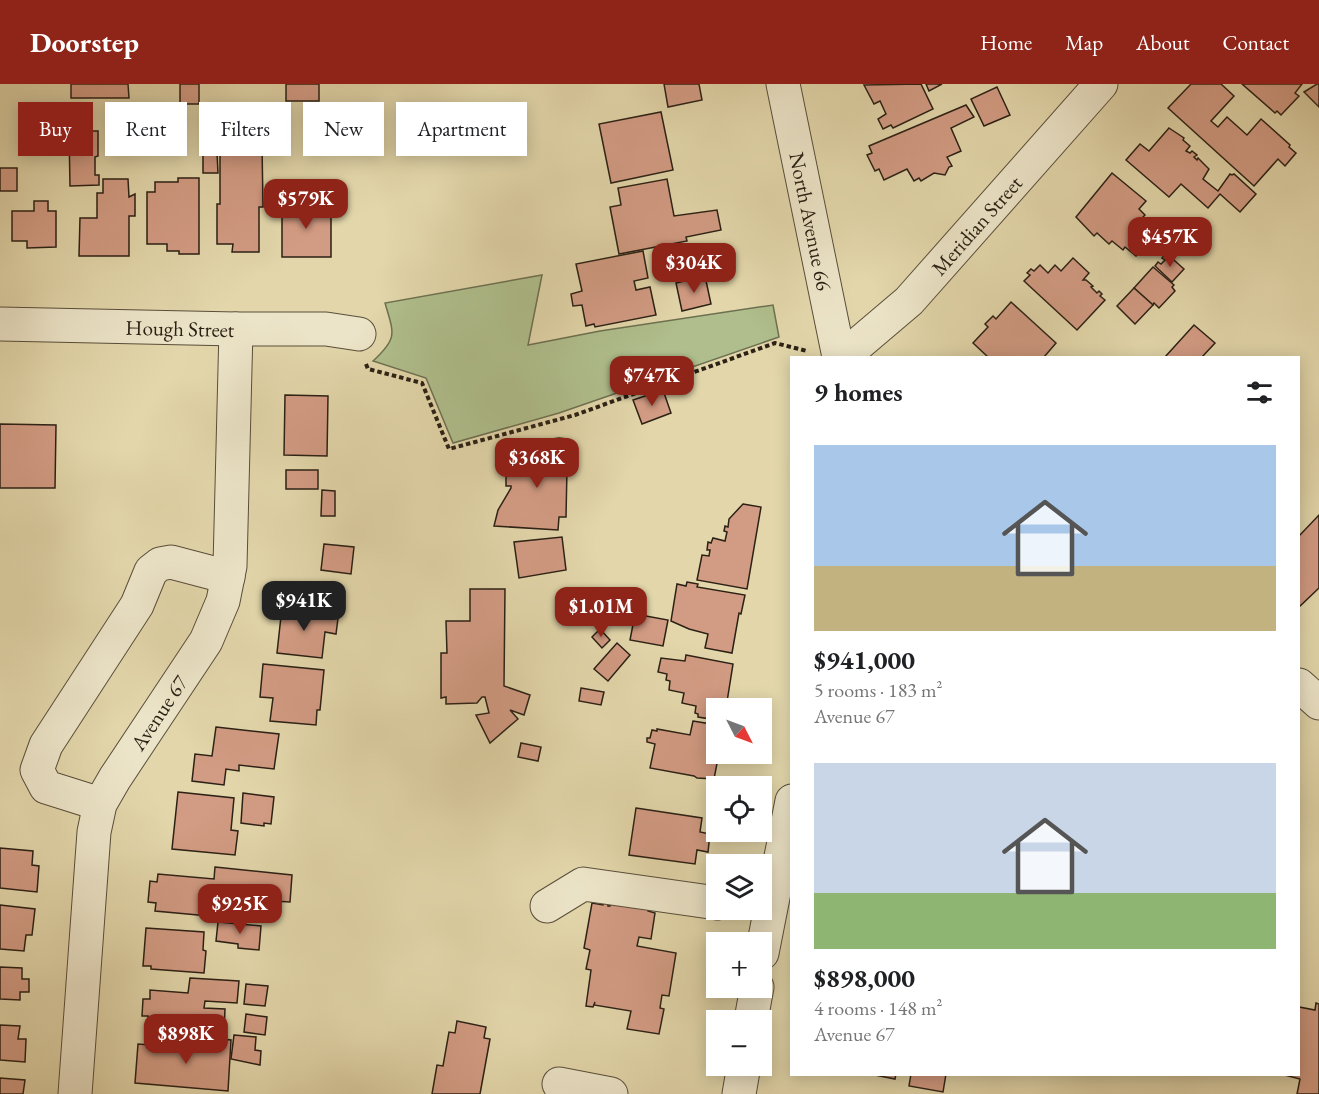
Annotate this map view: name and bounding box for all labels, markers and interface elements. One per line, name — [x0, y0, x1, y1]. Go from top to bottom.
text: Doorstep — [30, 24, 139, 60]
text: Home — [980, 29, 1032, 56]
text: Map — [1065, 29, 1103, 56]
text: About — [1136, 29, 1189, 56]
text: Contact — [1222, 29, 1289, 56]
chip: Buy — [18, 102, 93, 156]
chip: Rent — [105, 102, 187, 156]
chip: Filters — [199, 102, 291, 156]
chip: New — [303, 102, 384, 156]
chip: Apartment — [396, 102, 527, 156]
street label: North Avenue 66 — [784, 150, 838, 293]
street label: Meridian Street — [925, 169, 1028, 281]
pin: $579K — [264, 179, 348, 230]
text: $579K — [278, 185, 334, 211]
pin: $457K — [1128, 217, 1212, 268]
text: $457K — [1142, 223, 1198, 249]
pin: $304K — [652, 243, 736, 294]
text: $304K — [666, 249, 722, 275]
street label: Hough Street — [125, 313, 235, 342]
pin: $747K — [610, 356, 694, 407]
text: $747K — [624, 362, 680, 388]
text: 9 homes — [814, 375, 903, 409]
icon: filters — [1243, 376, 1276, 409]
pin: $368K — [495, 438, 579, 489]
text: $368K — [509, 444, 565, 470]
icon: home — [991, 484, 1099, 592]
pin: $941K — [262, 581, 346, 632]
text: $941K — [276, 587, 332, 613]
pin: $1.01M — [552, 587, 650, 638]
text: $1.01M — [569, 593, 633, 619]
text: $941,000 — [814, 643, 915, 677]
street label: Avenue 67 — [123, 669, 194, 756]
text: 5 rooms · 183 m² — [814, 677, 942, 703]
north arrow — [706, 698, 772, 764]
map controls — [706, 698, 772, 1076]
text: Avenue 67 — [814, 703, 895, 729]
button: locate — [706, 776, 772, 842]
icon: home — [991, 802, 1099, 910]
button: layers — [706, 854, 772, 920]
pin: $925K — [198, 884, 282, 935]
text: $925K — [212, 890, 268, 916]
button: + — [706, 932, 772, 998]
text: $898,000 — [814, 961, 915, 995]
text: 4 rooms · 148 m² — [814, 995, 942, 1021]
button: − — [706, 1010, 772, 1076]
pin: $898K — [144, 1014, 228, 1065]
text: $898K — [158, 1020, 214, 1046]
text: Avenue 67 — [814, 1021, 895, 1047]

